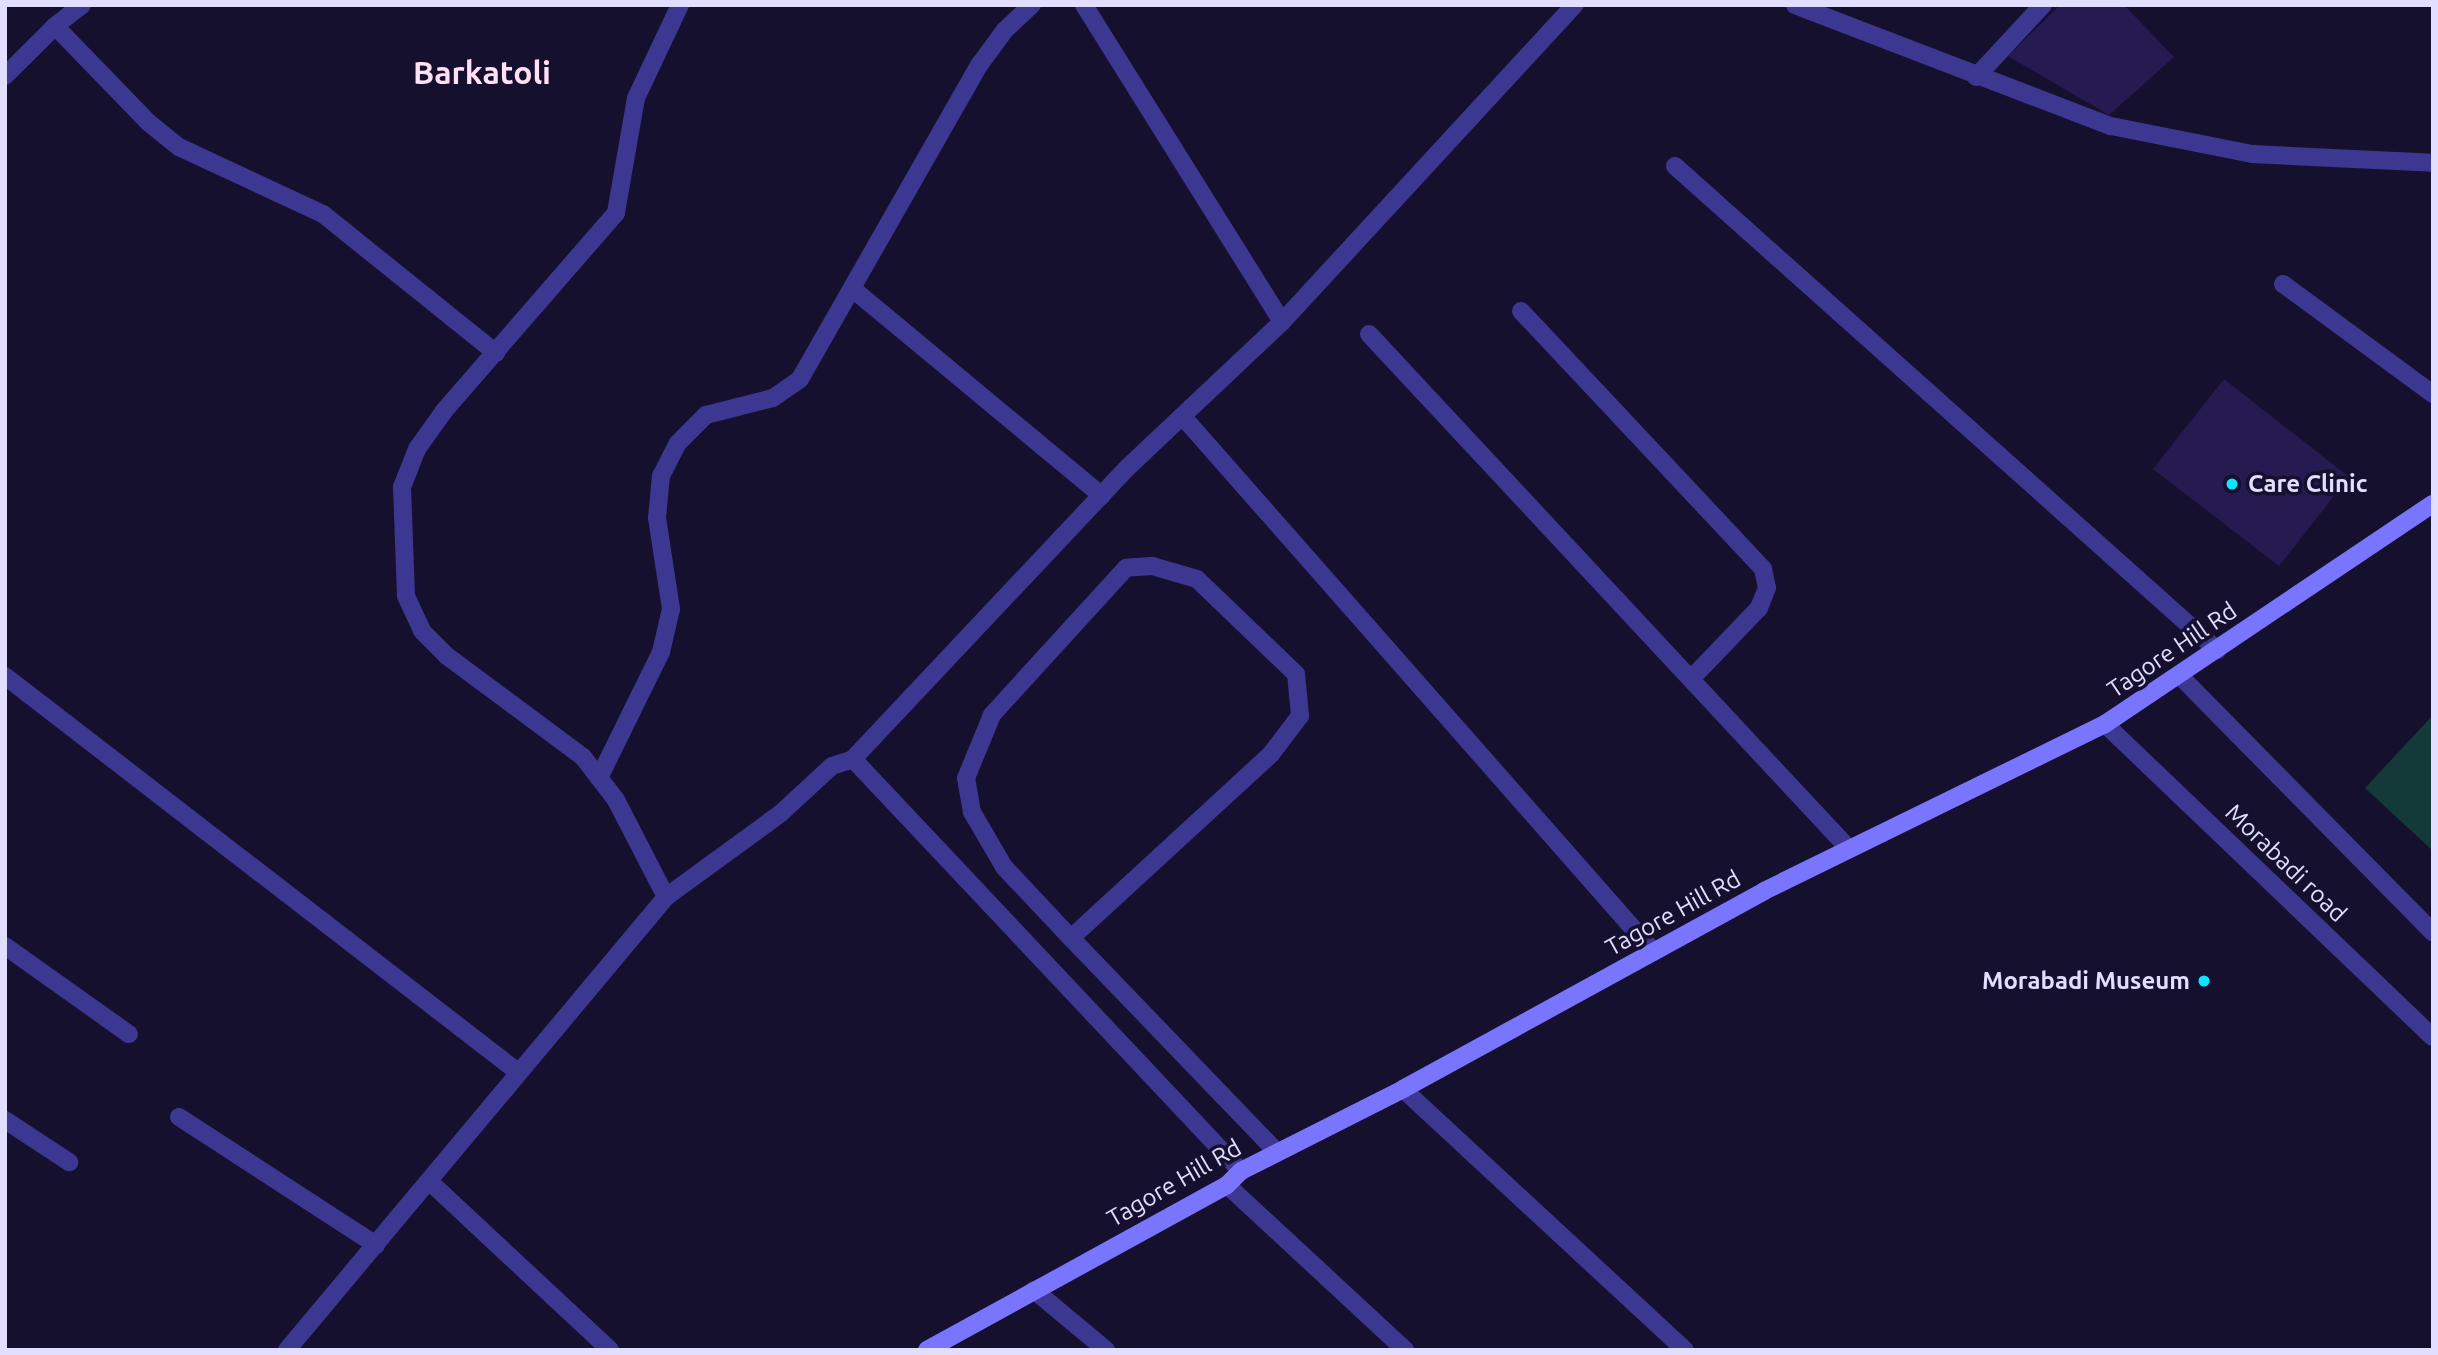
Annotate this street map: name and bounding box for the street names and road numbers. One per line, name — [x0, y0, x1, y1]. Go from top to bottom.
street label: Tagore Hill Rd — [2102, 596, 2242, 704]
street label: Morabadi road — [2219, 798, 2353, 928]
street label: Tagore Hill Rd — [1600, 864, 1746, 962]
street label: Tagore Hill Rd — [1102, 1133, 1246, 1233]

